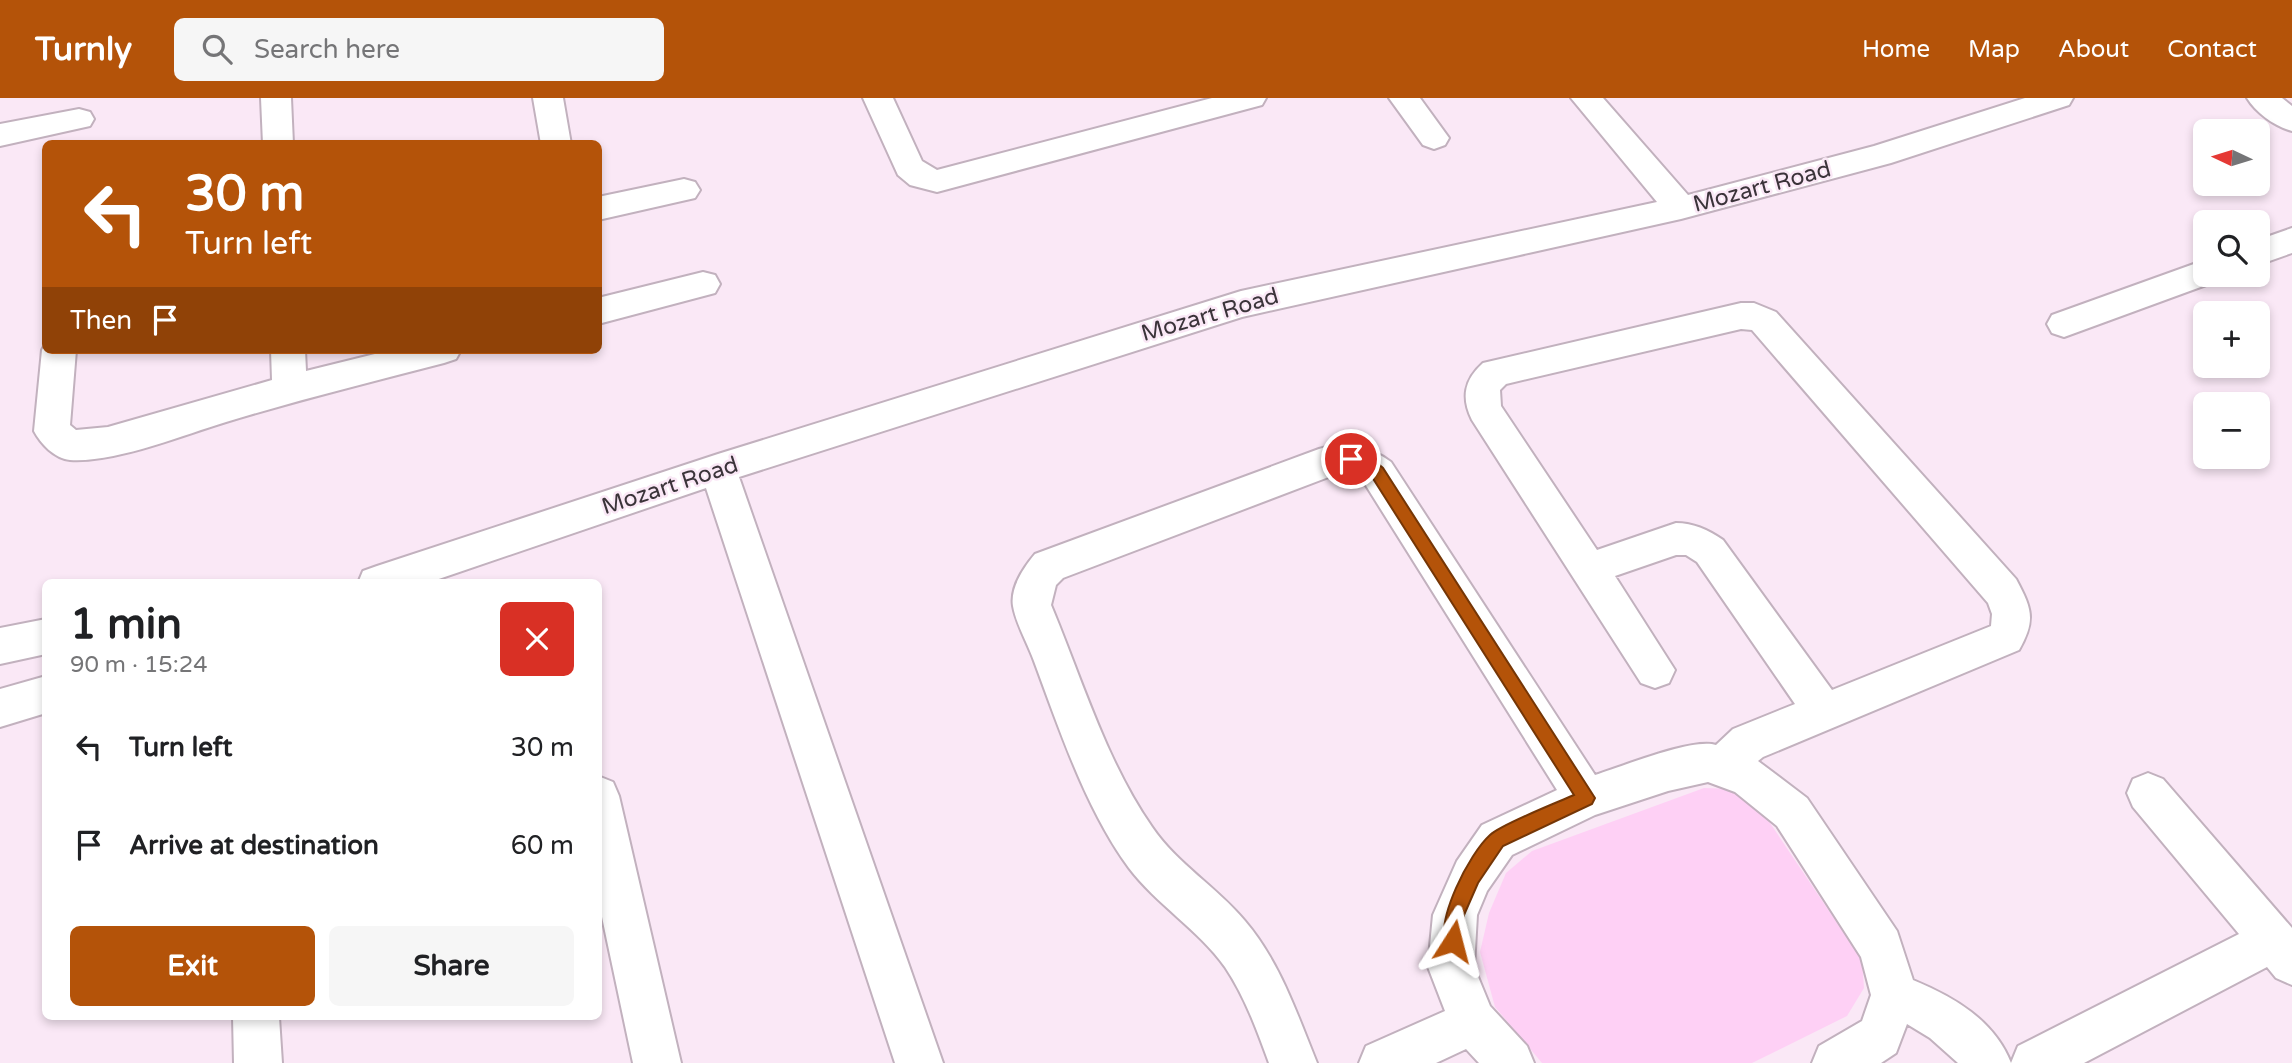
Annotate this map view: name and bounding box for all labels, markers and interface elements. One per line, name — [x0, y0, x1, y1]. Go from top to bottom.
search box — [174, 18, 664, 81]
text: Turnly — [35, 30, 132, 69]
icon: search — [198, 30, 236, 68]
text: Search here — [254, 34, 400, 65]
text: Home — [1862, 35, 1930, 64]
text: Map — [1968, 35, 2020, 64]
text: About — [2058, 35, 2129, 64]
text: Contact — [2167, 35, 2257, 64]
north arrow — [2193, 119, 2270, 196]
map controls — [2193, 119, 2270, 469]
street label: Mozart Road — [1690, 155, 1834, 219]
text: 30 m — [185, 165, 304, 224]
icon: left — [70, 168, 161, 259]
button: search — [2193, 210, 2270, 287]
text: Turn left — [185, 225, 312, 263]
street label: Mozart Road — [1138, 282, 1282, 348]
icon: arrive — [146, 301, 184, 339]
button: + — [2193, 301, 2270, 378]
text: Then — [70, 305, 132, 336]
button: − — [2193, 392, 2270, 469]
pin — [1321, 429, 1381, 489]
icon: arrive — [1332, 440, 1370, 478]
street label: Mozart Road — [598, 451, 742, 521]
text: 1 min — [70, 599, 182, 650]
button: close — [500, 602, 574, 676]
text: 90 m · 15:24 — [70, 651, 208, 679]
icon: left — [70, 728, 108, 766]
text: Turn left — [129, 732, 232, 763]
text: 30 m — [511, 732, 574, 763]
icon: arrive — [70, 826, 108, 864]
text: Arrive at destination — [129, 830, 379, 861]
text: 60 m — [511, 830, 574, 861]
position arrow — [1416, 904, 1490, 978]
button: Exit — [70, 926, 315, 1006]
button: Share — [329, 926, 574, 1006]

